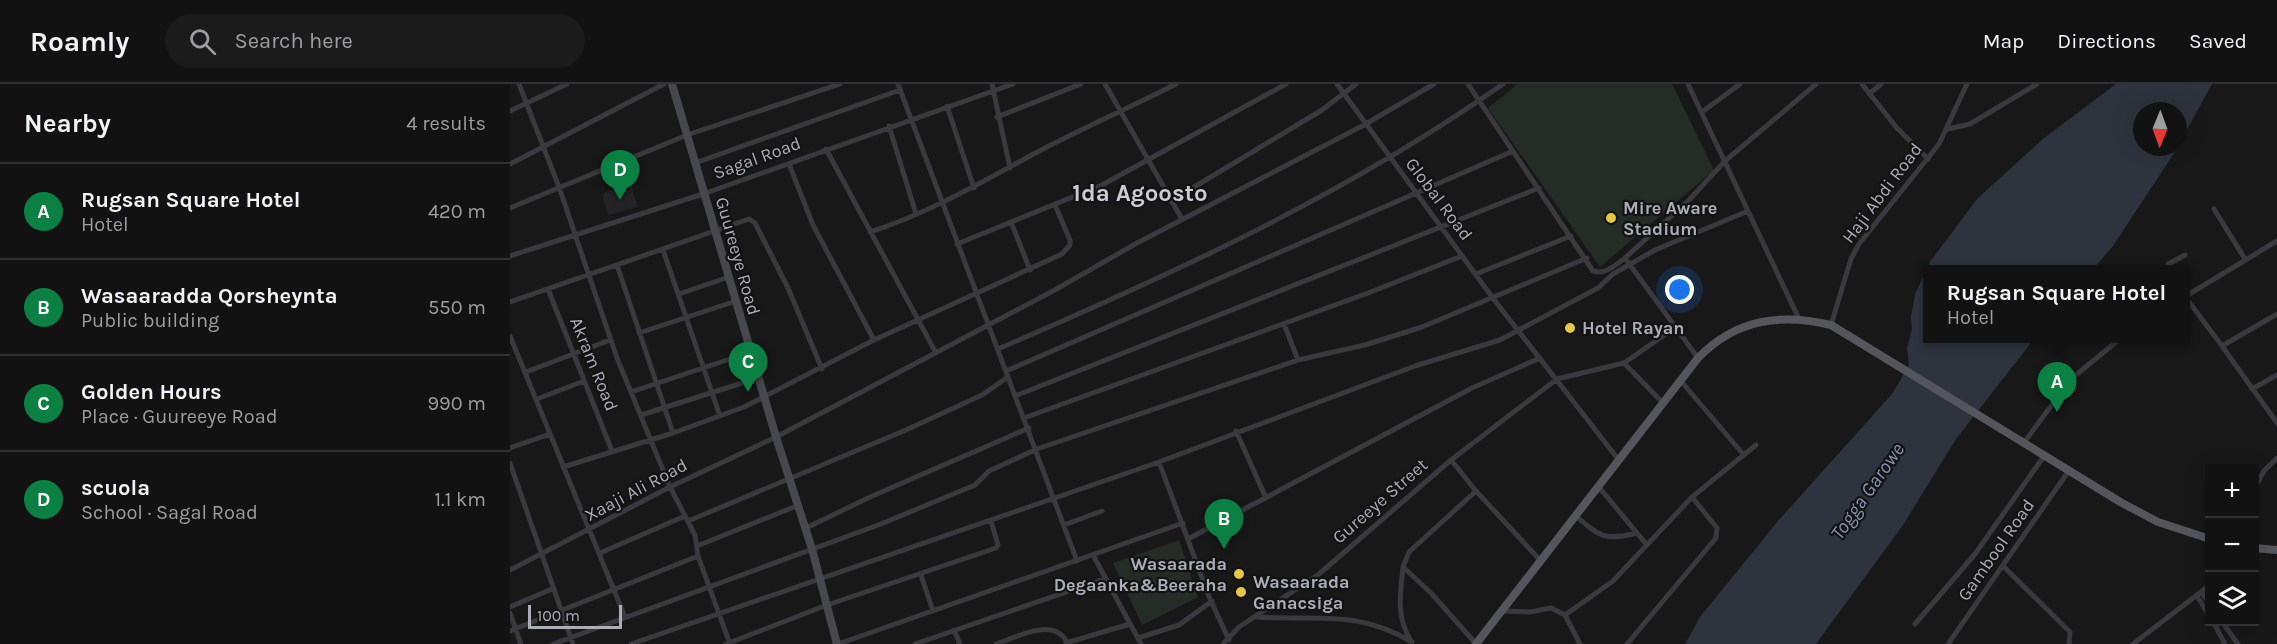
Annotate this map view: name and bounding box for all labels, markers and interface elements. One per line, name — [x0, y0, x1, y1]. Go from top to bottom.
search box — [165, 14, 585, 68]
text: Roamly — [30, 25, 129, 58]
icon: search — [186, 25, 219, 58]
text: Search here — [234, 28, 353, 54]
text: Map — [1983, 29, 2024, 53]
text: Directions — [2057, 29, 2156, 53]
text: Saved — [2189, 29, 2247, 53]
north arrow — [2133, 102, 2187, 156]
text: Nearby — [24, 108, 111, 139]
text: 4 results — [406, 112, 486, 135]
street label: Sagal Road — [710, 132, 804, 184]
street label: Haji Abdi Road — [1837, 138, 1927, 248]
pin: D — [600, 150, 640, 200]
street label: Global Road — [1401, 153, 1477, 245]
district label: 1da Agoosto — [1072, 179, 1208, 207]
text: Rugsan Square Hotel — [81, 187, 300, 213]
street label: Guureeye Road — [711, 194, 765, 318]
place label: Mire Aware Stadium — [1623, 197, 1717, 240]
text: A — [37, 200, 50, 223]
text: 420 m — [428, 200, 486, 223]
marker: Mire Aware Stadium — [1604, 211, 1618, 225]
text: Hotel — [81, 213, 129, 236]
popup — [1923, 265, 2190, 343]
your location — [1665, 275, 1694, 304]
text: Rugsan Square Hotel — [1947, 280, 2166, 306]
text: Wasaaradda Qorsheynta — [81, 283, 338, 309]
text: B — [37, 296, 50, 319]
text: 550 m — [428, 296, 486, 319]
text: Hotel — [1947, 306, 1994, 329]
text: Public building — [81, 309, 219, 332]
street label: Akram Road — [565, 314, 623, 414]
place label: Hotel Rayan — [1582, 317, 1684, 339]
marker: Hotel Rayan — [1563, 321, 1577, 335]
pin: C — [728, 342, 768, 392]
pin: A — [2038, 362, 2076, 412]
text: Golden Hours — [81, 379, 222, 405]
text: C — [37, 392, 50, 415]
text: 990 m — [427, 392, 486, 415]
text: Place · Guureeye Road — [81, 405, 278, 428]
water label: Togga Garowe — [1826, 439, 1909, 544]
street label: Xaaji Ali Road — [581, 454, 691, 526]
street label: Gureeye Street — [1328, 454, 1432, 548]
map controls — [2205, 464, 2259, 626]
button: + — [2205, 464, 2259, 518]
text: scuola — [81, 475, 150, 501]
text: D — [37, 488, 50, 511]
text: 1.1 km — [434, 488, 486, 511]
street label: Gambool Road — [1953, 495, 2039, 605]
pin: B — [1204, 500, 1244, 549]
text: School · Sagal Road — [81, 501, 258, 524]
button: − — [2205, 518, 2259, 572]
place label: Wasaarada Degaanka&Beeraha — [1054, 553, 1227, 596]
marker: Wasaarada Degaanka&Beeraha — [1232, 567, 1246, 581]
place label: Wasaarada Ganacsiga — [1253, 571, 1350, 614]
button: layers — [2205, 572, 2259, 626]
marker: Wasaarada Ganacsiga — [1234, 585, 1248, 599]
scale bar — [528, 602, 622, 630]
text: 100 m — [537, 606, 580, 625]

